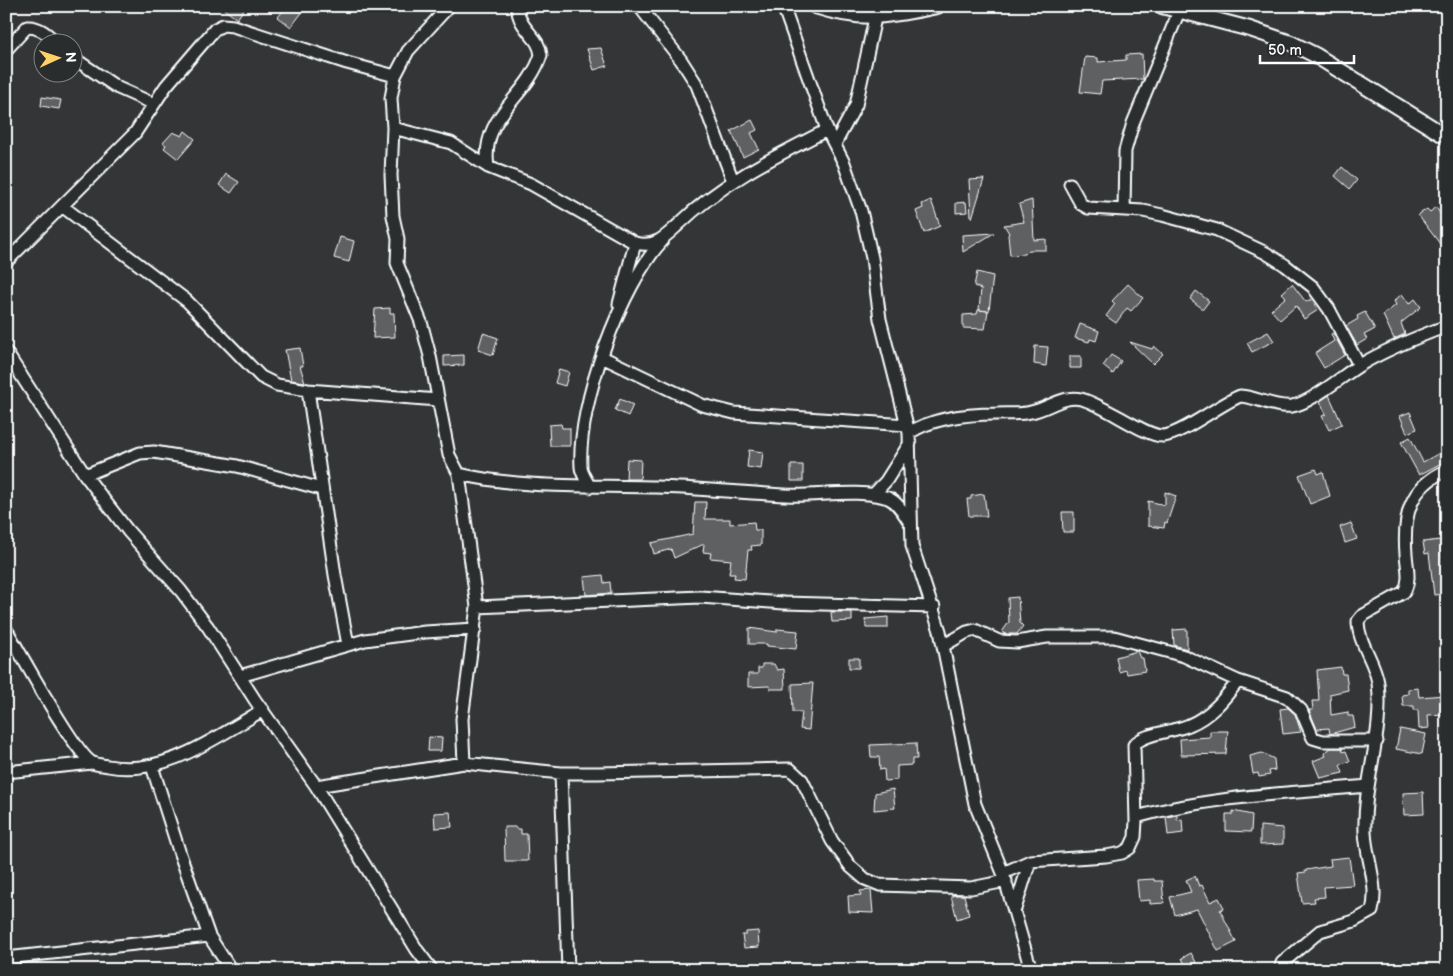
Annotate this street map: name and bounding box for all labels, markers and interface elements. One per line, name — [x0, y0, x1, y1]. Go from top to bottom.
north arrow — [32, 32, 82, 82]
scale bar — [1260, 32, 1354, 64]
text: 50 m — [1268, 41, 1302, 60]
text: N — [62, 52, 79, 63]

